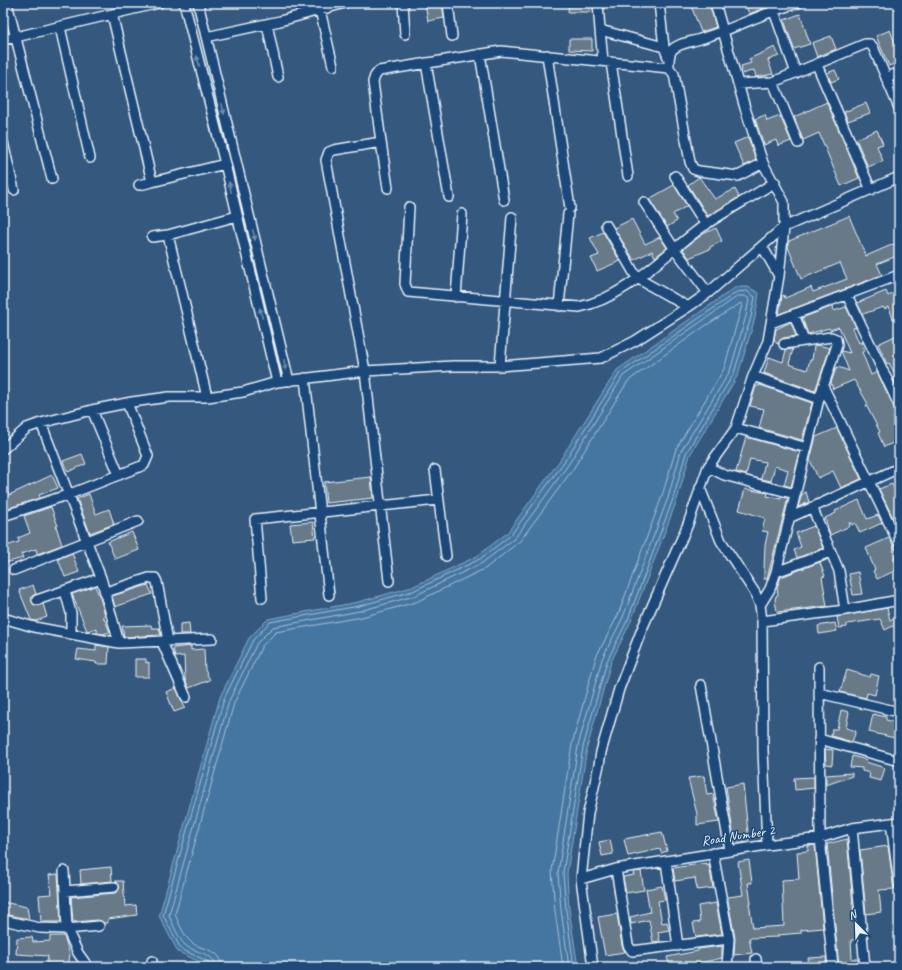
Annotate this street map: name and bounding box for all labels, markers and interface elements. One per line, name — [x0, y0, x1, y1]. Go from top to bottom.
one-way arrow — [194, 55, 200, 67]
one-way arrow — [220, 103, 226, 115]
one-way arrow — [227, 181, 233, 193]
one-way arrow — [251, 230, 257, 242]
one-way arrow — [258, 307, 264, 319]
one-way arrow — [283, 359, 289, 371]
street label: Road Number 2 — [700, 821, 778, 850]
north arrow — [836, 904, 876, 944]
text: N — [846, 906, 860, 923]

